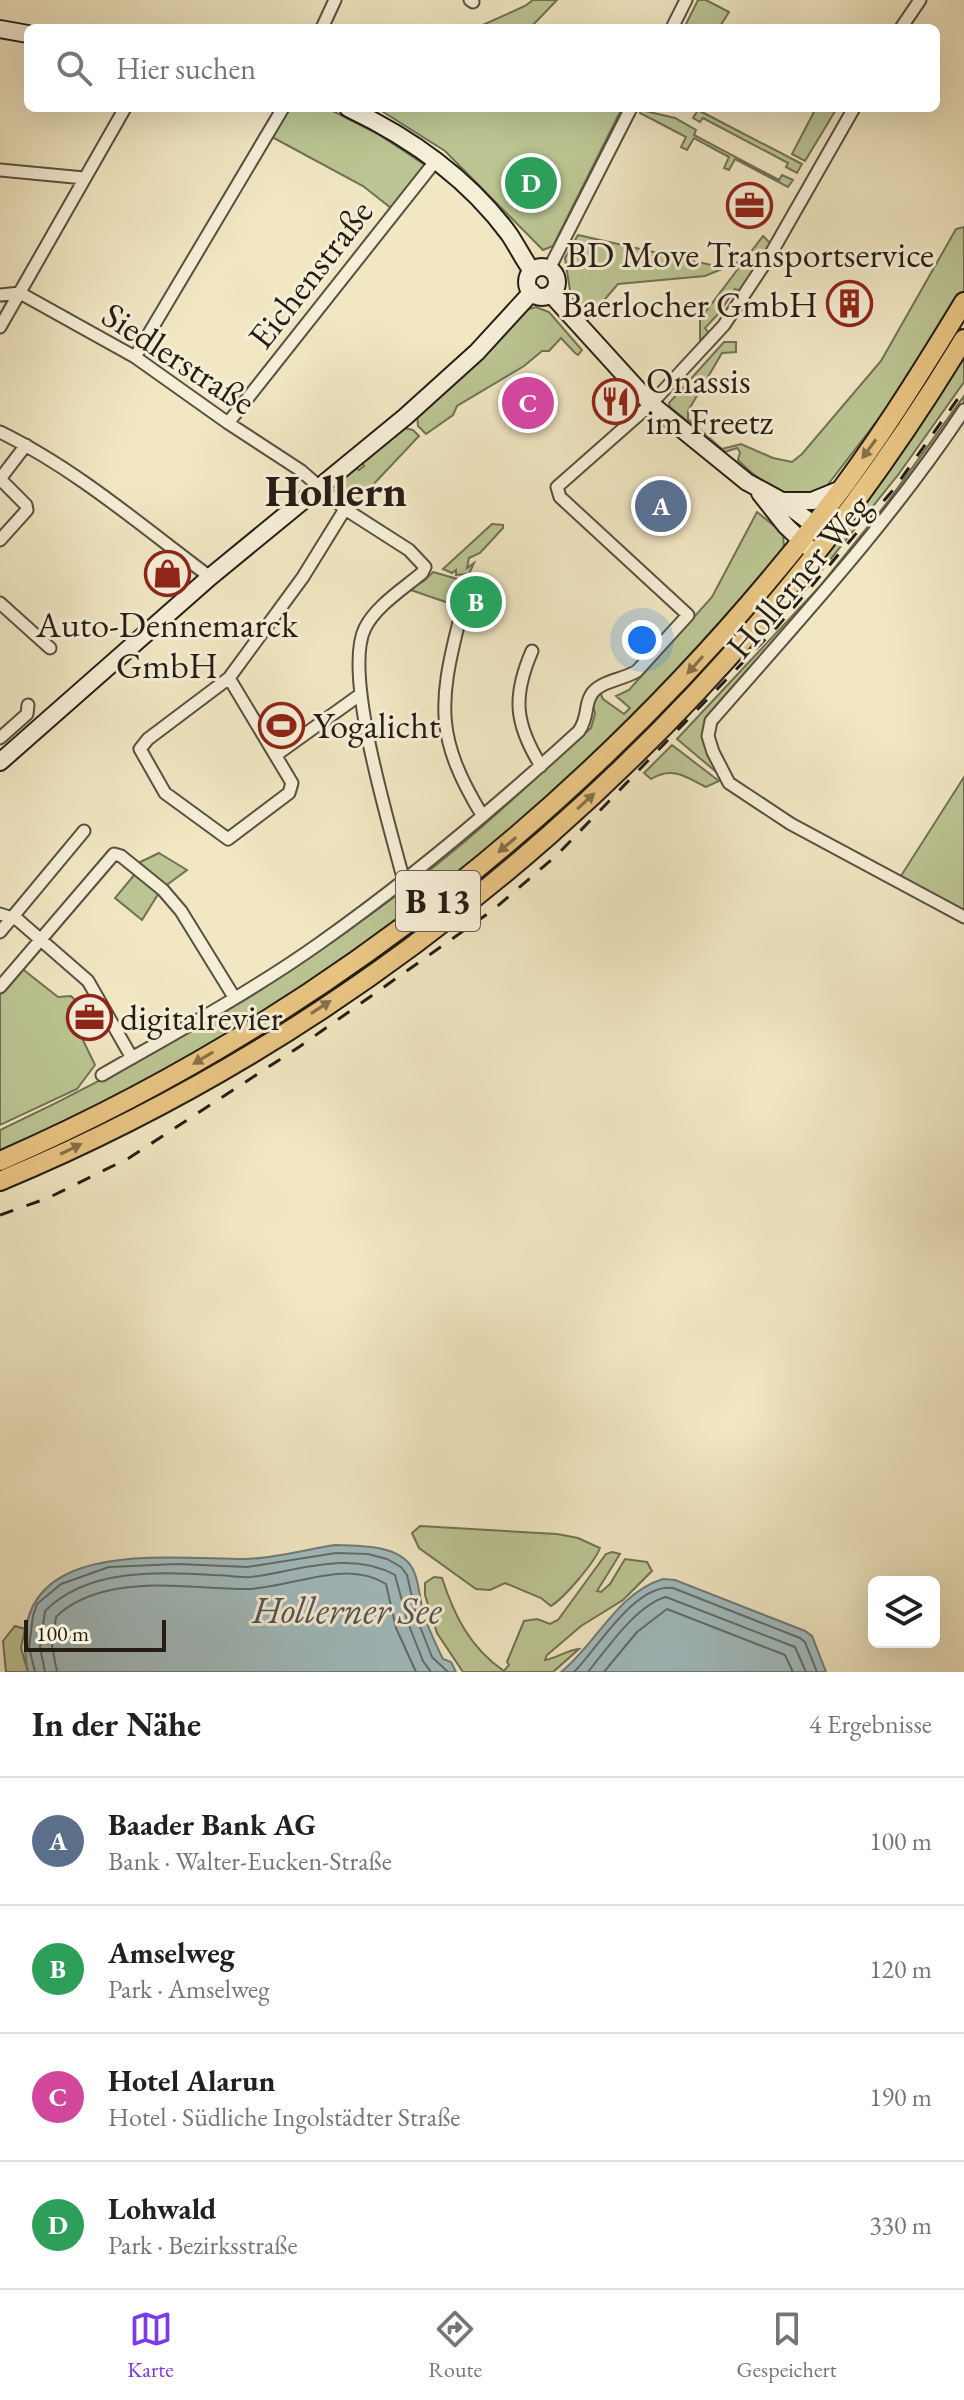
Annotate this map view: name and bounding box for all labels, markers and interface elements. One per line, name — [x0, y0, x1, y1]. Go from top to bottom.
search box — [24, 24, 940, 112]
icon: search — [52, 46, 96, 90]
text: Hier suchen — [116, 49, 256, 88]
pin: D — [505, 153, 557, 213]
office icon: BD Move Transportservice — [726, 181, 774, 229]
street label: Eichenstraße — [237, 190, 383, 358]
place label: BD Move Transportservice — [566, 231, 934, 278]
building icon: Baerlocher GmbH — [825, 280, 873, 328]
place label: Baerlocher GmbH — [562, 281, 818, 328]
street label: Siedlerstraße — [93, 291, 265, 425]
place label: Onassis im Freetz — [646, 357, 774, 445]
pin: C — [502, 373, 554, 433]
restaurant icon: Onassis im Freetz — [591, 377, 639, 425]
one-way arrow — [862, 439, 878, 460]
district label: Hollern — [265, 462, 407, 519]
pin: A — [635, 476, 687, 536]
street label: Hollerner Weg — [715, 484, 881, 668]
shop icon: Auto-Dennemarck GmbH — [143, 550, 191, 598]
pin: B — [450, 572, 502, 632]
place label: Auto-Dennemarck GmbH — [35, 601, 299, 689]
your location — [622, 620, 662, 660]
one-way arrow — [686, 655, 704, 674]
sports icon: Yogalicht — [258, 701, 306, 749]
place label: Yogalicht — [313, 702, 441, 749]
one-way arrow — [576, 793, 595, 811]
one-way arrow — [497, 836, 517, 852]
road number: B 13 — [396, 871, 480, 931]
office icon: digitalrevier — [65, 993, 113, 1041]
place label: digitalrevier — [120, 994, 283, 1041]
one-way arrow — [311, 1000, 332, 1015]
one-way arrow — [192, 1051, 214, 1065]
one-way arrow — [60, 1142, 83, 1156]
map controls — [868, 1576, 940, 1648]
button: layers — [868, 1576, 940, 1648]
water label: Hollerner See — [251, 1585, 443, 1634]
scale bar — [24, 1616, 166, 1652]
text: 100 m — [36, 1619, 89, 1648]
text: In der Nähe — [32, 1702, 201, 1746]
text: 4 Ergebnisse — [809, 1707, 932, 1741]
text: Baader Bank AG — [108, 1805, 316, 1844]
text: A — [49, 1824, 67, 1858]
text: 100 m — [869, 1824, 932, 1858]
text: Bank · Walter-Eucken-Straße — [108, 1844, 392, 1878]
text: Amselweg — [108, 1933, 235, 1972]
text: B — [50, 1952, 66, 1986]
text: 120 m — [869, 1952, 932, 1986]
text: Park · Amselweg — [108, 1972, 270, 2006]
text: Hotel Alarun — [108, 2061, 276, 2100]
text: C — [49, 2080, 67, 2114]
text: 190 m — [869, 2080, 932, 2114]
text: Hotel · Südliche Ingolstädter Straße — [108, 2100, 460, 2134]
text: Lohwald — [108, 2189, 216, 2228]
text: D — [48, 2208, 68, 2242]
text: 330 m — [869, 2208, 932, 2242]
text: Park · Bezirksstraße — [108, 2228, 298, 2262]
tab: Karte — [127, 2307, 174, 2384]
tab: Route — [428, 2307, 482, 2384]
tab: Gespeichert — [736, 2307, 837, 2384]

